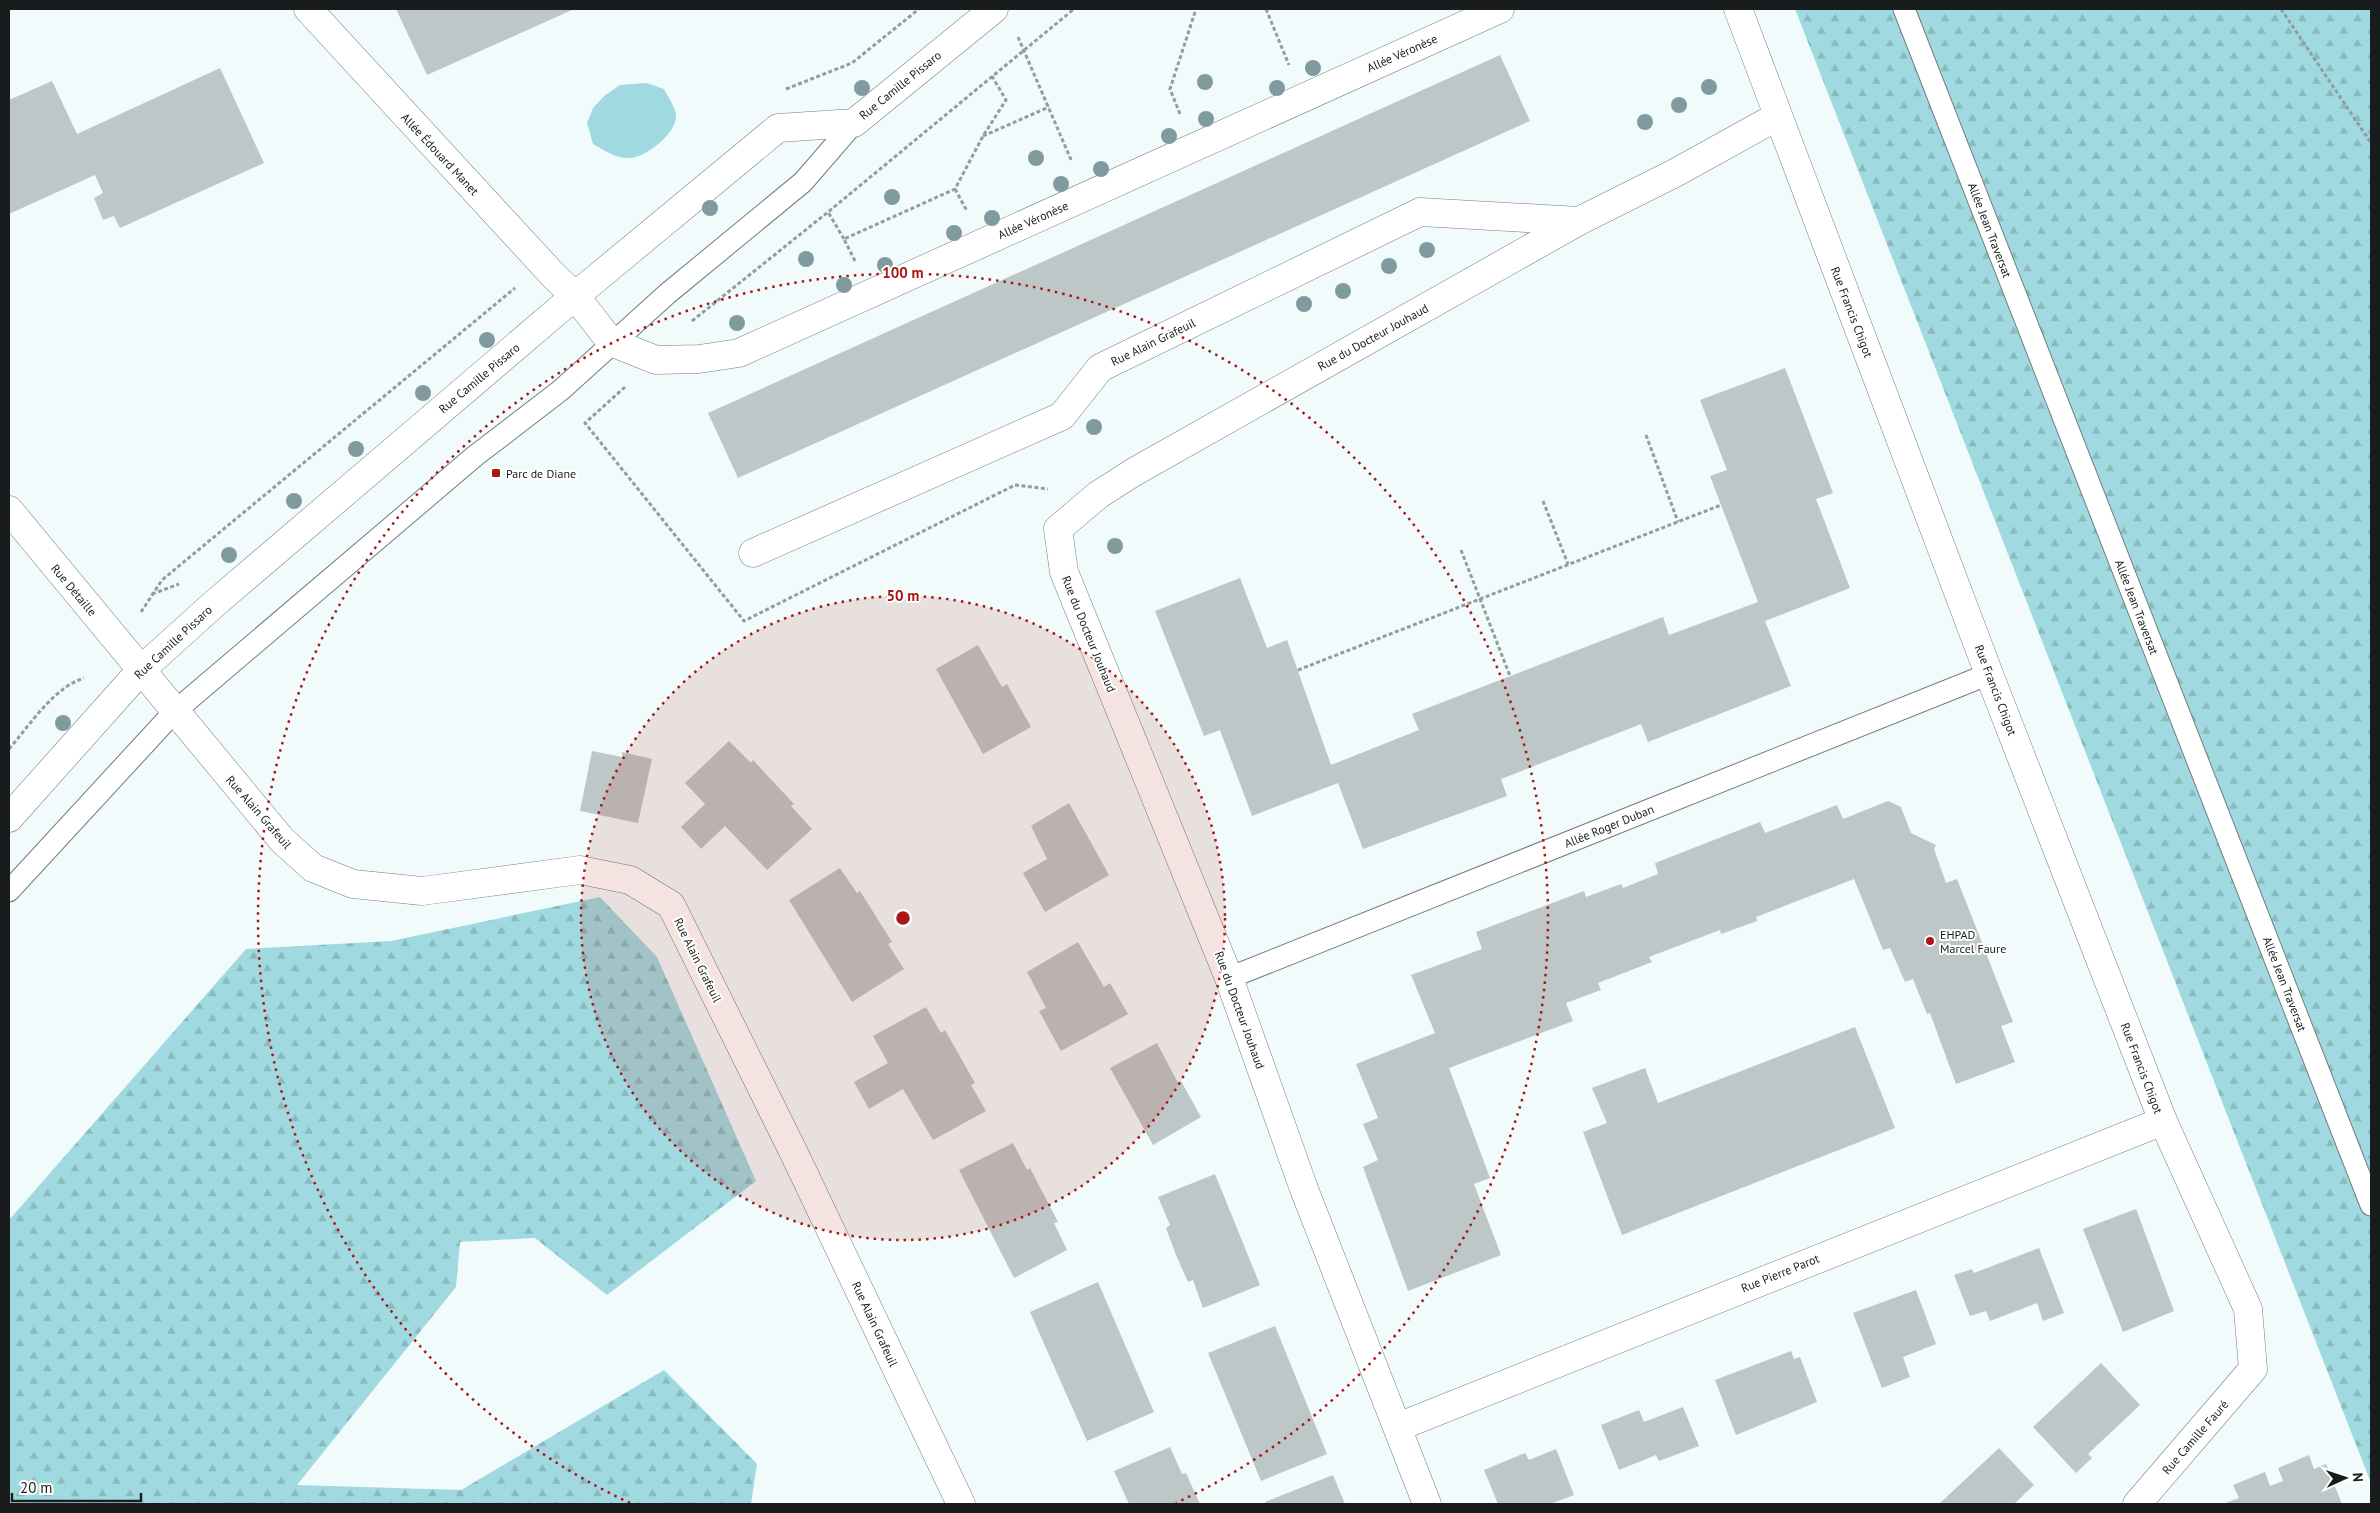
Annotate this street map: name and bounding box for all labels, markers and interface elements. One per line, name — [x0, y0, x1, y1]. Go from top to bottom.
street label: Allée Véronèse — [1364, 31, 1440, 75]
street label: Rue Camille Pissaro — [856, 47, 944, 123]
street label: Allée Édouard Manet — [398, 110, 482, 198]
street label: Allée Jean Traversat — [1965, 180, 2015, 280]
street label: Allée Véronèse — [995, 198, 1071, 242]
text: 100 m — [882, 263, 924, 282]
street label: Rue Francis Chigot — [1828, 264, 1876, 360]
street label: Rue du Docteur Jouhaud — [1315, 300, 1431, 374]
street label: Rue Alain Grafeuil — [1108, 315, 1198, 369]
street label: Rue Camille Pissaro — [435, 340, 523, 416]
place label: Parc de Diane — [506, 466, 576, 481]
marker: Parc de Diane — [490, 467, 502, 479]
street label: Allée Jean Traversat — [2112, 557, 2162, 657]
street label: Rue Détaille — [48, 561, 100, 619]
street label: Rue du Docteur Jouhaud — [1059, 574, 1119, 694]
text: 50 m — [887, 586, 919, 605]
street label: Rue Camille Pissaro — [131, 602, 215, 682]
street label: Rue Francis Chigot — [1972, 642, 2020, 738]
street label: Rue Alain Grafeuil — [223, 772, 295, 852]
street label: Allée Roger Duban — [1562, 801, 1656, 851]
centre of rings — [894, 909, 912, 927]
street label: Rue Alain Grafeuil — [671, 915, 725, 1005]
place label: EHPAD Marcel Faure — [1940, 927, 2006, 956]
street label: Allée Jean Traversat — [2260, 934, 2310, 1034]
marker: EHPAD Marcel Faure — [1924, 935, 1936, 947]
street label: Rue du Docteur Jouhaud — [1212, 949, 1268, 1071]
street label: Rue Francis Chigot — [2118, 1020, 2166, 1116]
street label: Rue Pierre Parot — [1739, 1250, 1821, 1296]
street label: Rue Alain Grafeuil — [849, 1279, 901, 1369]
street label: Rue Camille Fauré — [2159, 1397, 2231, 1477]
north arrow — [2320, 1453, 2370, 1503]
scale bar — [12, 1470, 141, 1502]
text: N — [2349, 1472, 2367, 1482]
text: 20 m — [20, 1478, 53, 1497]

